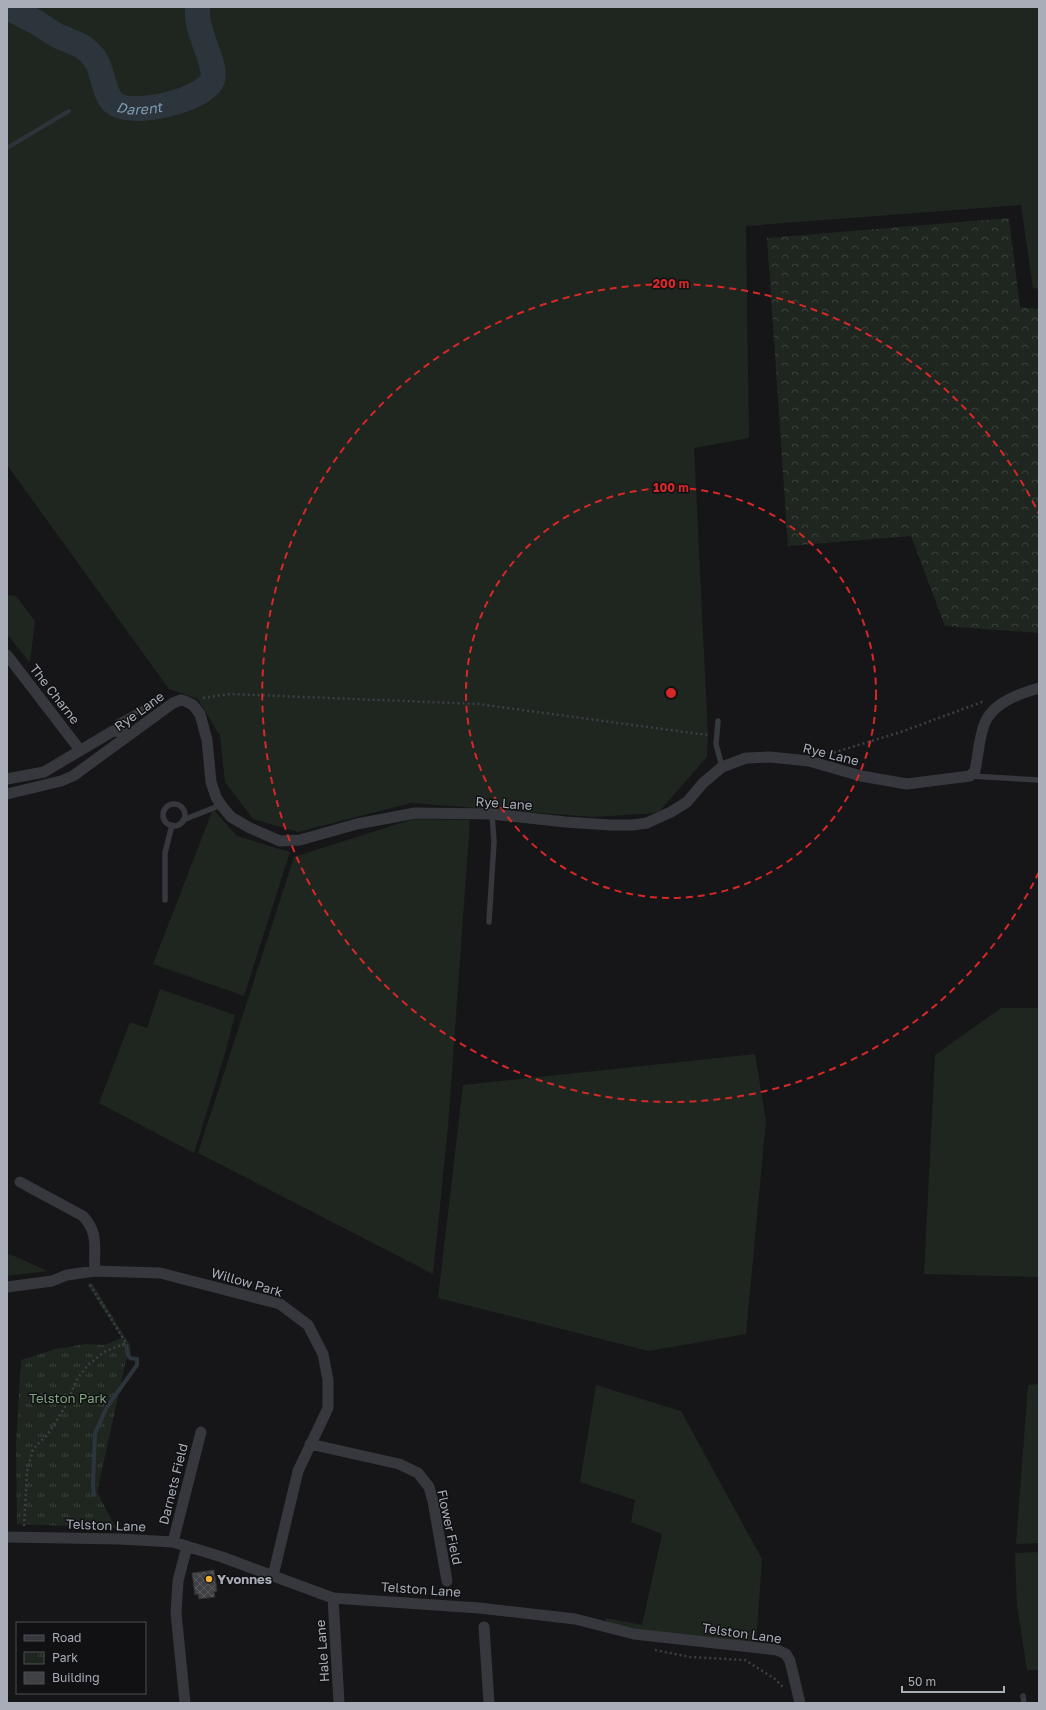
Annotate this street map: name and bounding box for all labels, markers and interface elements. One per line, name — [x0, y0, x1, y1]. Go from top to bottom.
water label: Darent — [115, 97, 165, 117]
text: 200 m — [653, 276, 689, 291]
text: 100 m — [653, 480, 689, 495]
street label: The Charne — [27, 661, 83, 727]
centre of rings — [664, 686, 678, 700]
street label: Rye Lane — [111, 688, 167, 734]
street label: Rye Lane — [801, 739, 861, 769]
street label: Rye Lane — [475, 793, 533, 813]
street label: Willow Park — [209, 1264, 285, 1300]
park label: Telston Park — [29, 1390, 108, 1406]
street label: Darnets Field — [155, 1442, 191, 1526]
street label: Flower Field — [434, 1488, 466, 1566]
street label: Telston Lane — [66, 1516, 146, 1534]
place label: Yvonnes — [217, 1571, 272, 1587]
marker: Yvonnes — [204, 1574, 214, 1584]
street label: Telston Lane — [380, 1578, 462, 1600]
street label: Hale Lane — [312, 1619, 332, 1683]
street label: Telston Lane — [701, 1620, 783, 1646]
legend — [16, 1622, 146, 1694]
text: Road — [52, 1630, 81, 1645]
text: Park — [52, 1650, 78, 1665]
scale bar — [902, 1668, 1004, 1694]
text: Building — [52, 1670, 100, 1685]
text: 50 m — [908, 1674, 936, 1689]

